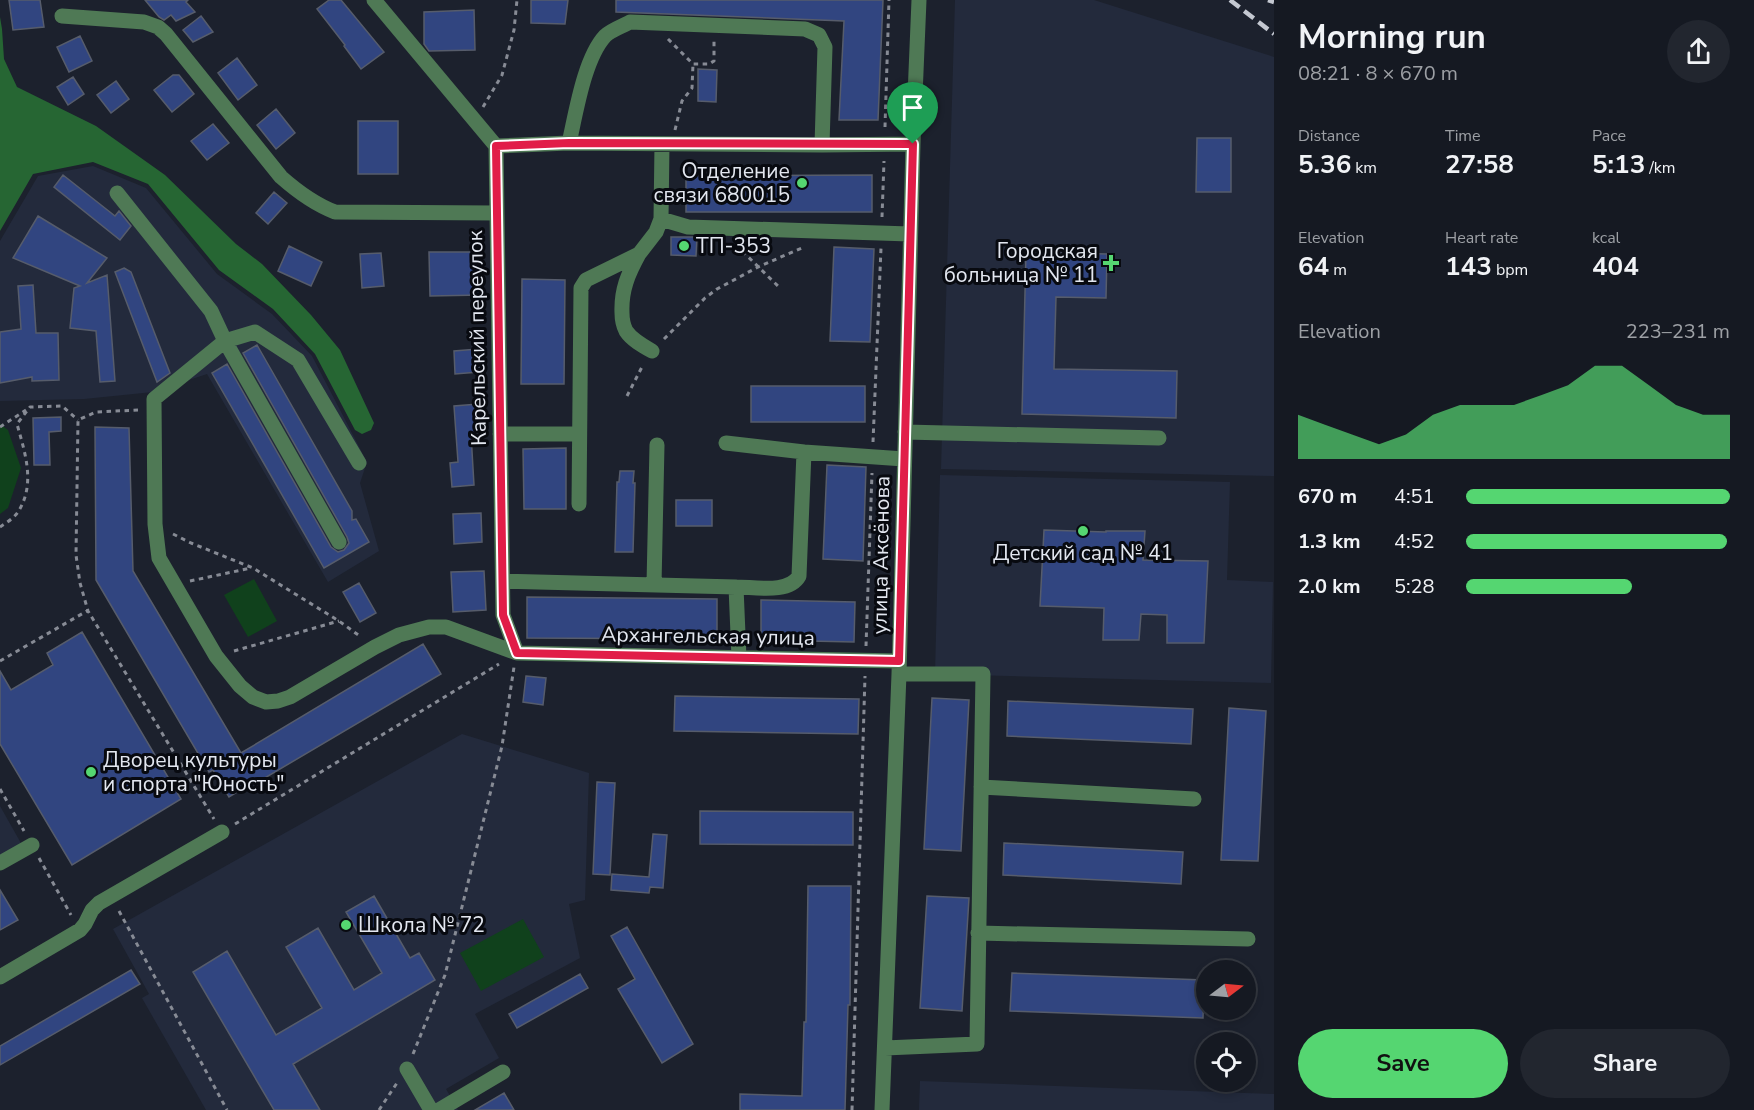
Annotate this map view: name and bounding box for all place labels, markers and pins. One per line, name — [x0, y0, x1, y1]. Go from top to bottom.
pin — [887, 82, 938, 144]
place label: Отделение связи 680015 — [654, 157, 790, 209]
marker: Отделение связи 680015 — [795, 176, 809, 190]
place label: ТП-353 — [696, 232, 771, 260]
place label: Городская больница № 11 — [944, 237, 1098, 289]
marker: ТП-353 — [677, 239, 691, 253]
marker: Городская больница № 11 — [1102, 254, 1120, 272]
marker: Детский сад № 41 — [1076, 524, 1090, 538]
place label: Детский сад № 41 — [993, 539, 1173, 567]
place label: Дворец культуры и спорта "Юность" — [103, 746, 284, 798]
marker: Дворец культуры и спорта "Юность" — [84, 765, 98, 779]
place label: Школа № 72 — [358, 911, 485, 939]
marker: Школа № 72 — [339, 918, 353, 932]

